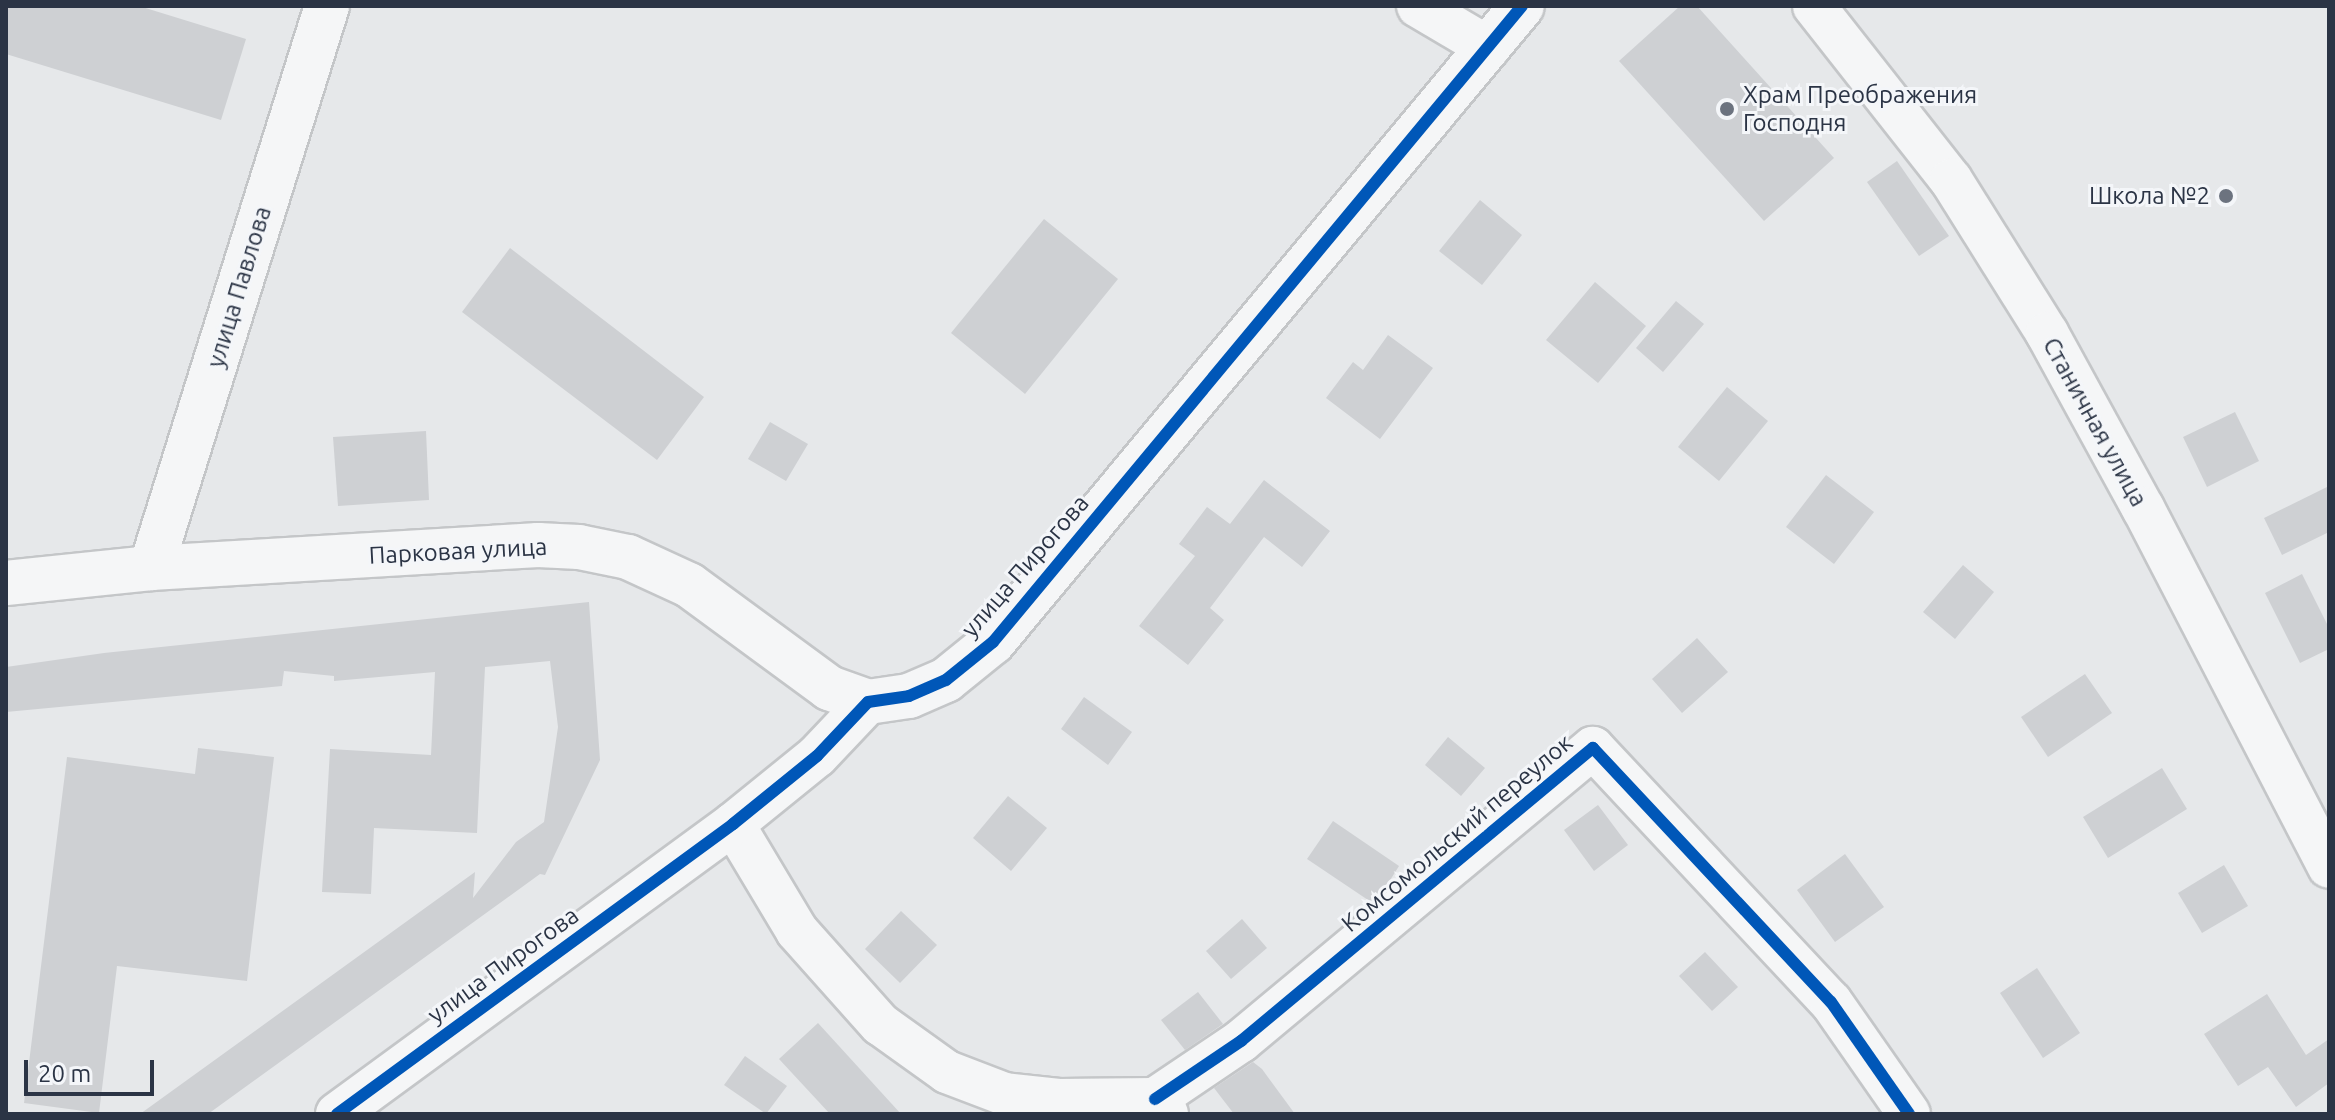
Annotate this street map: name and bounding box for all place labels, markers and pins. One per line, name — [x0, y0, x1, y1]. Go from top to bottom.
place label: Храм Преображения Господня — [1743, 81, 1977, 137]
marker: Храм Преображения Господня — [1718, 100, 1736, 118]
place label: Школа №2 — [2089, 182, 2210, 210]
marker: Школа №2 — [2217, 187, 2235, 205]

